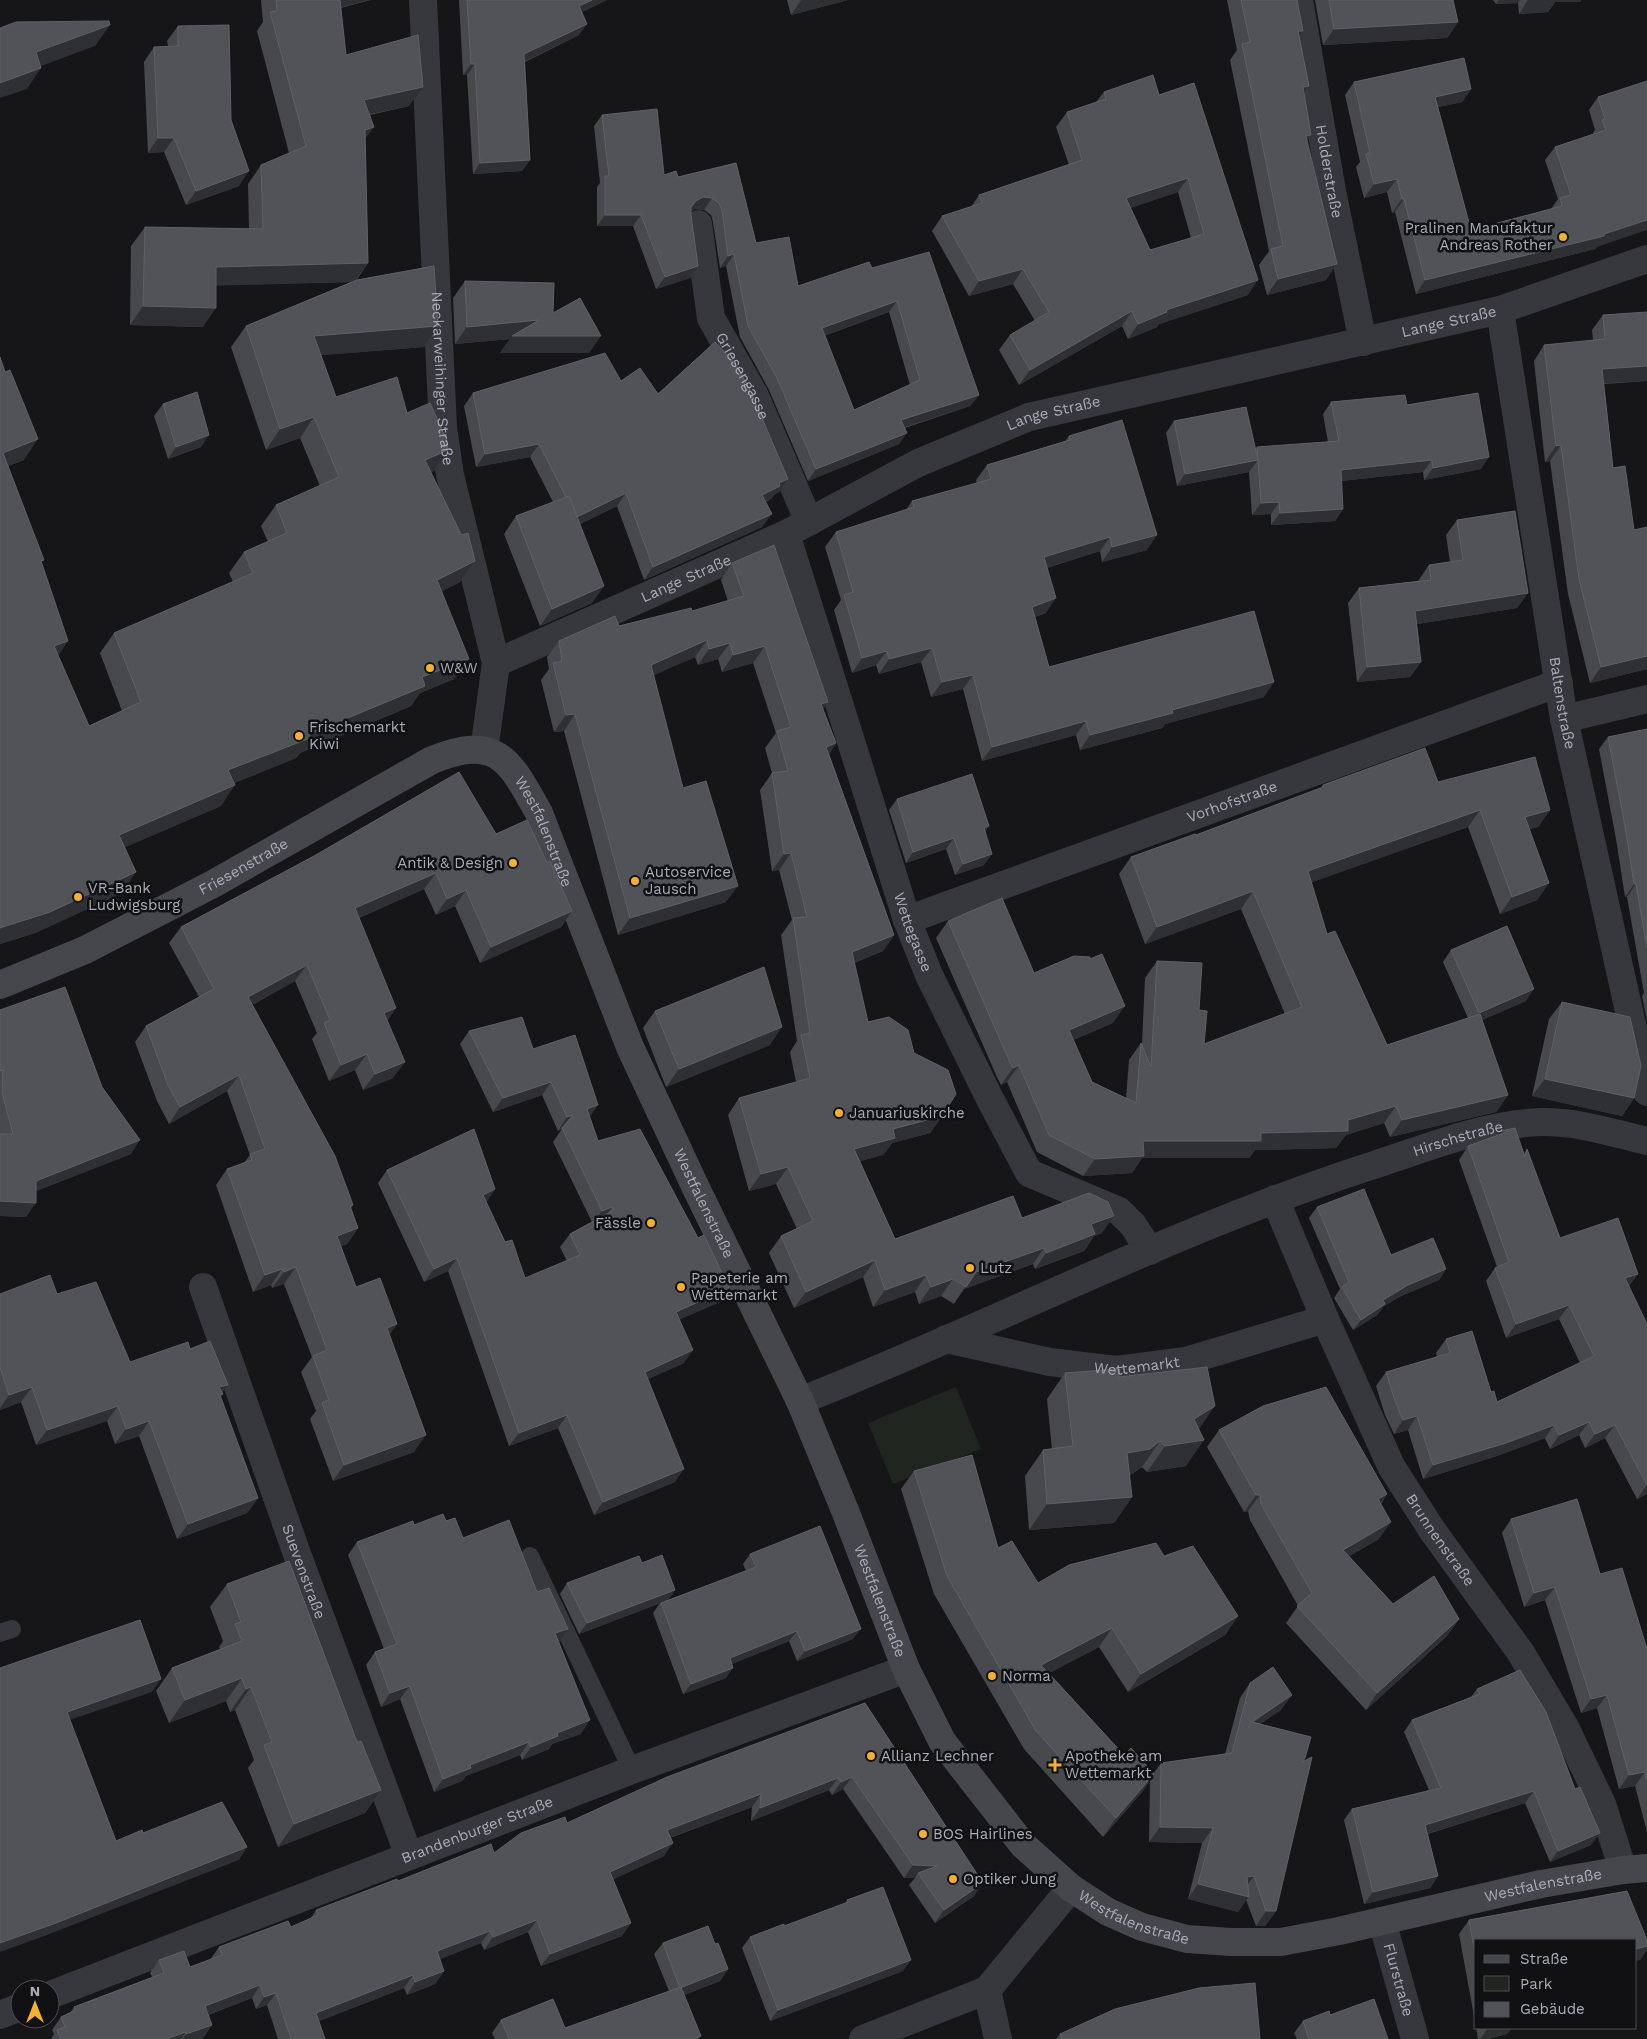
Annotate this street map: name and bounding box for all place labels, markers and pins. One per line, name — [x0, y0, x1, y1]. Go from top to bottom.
place label: Pralinen Manufaktur Andreas Rother — [1405, 219, 1553, 254]
marker: Pralinen Manufaktur Andreas Rother — [1557, 231, 1569, 243]
place label: W&W — [440, 659, 478, 677]
marker: W&W — [424, 662, 436, 674]
place label: Frischemarkt Kiwi — [309, 718, 406, 753]
marker: Frischemarkt Kiwi — [293, 730, 305, 742]
place label: Antik & Design — [397, 854, 503, 872]
marker: Antik & Design — [507, 857, 519, 869]
place label: Autoservice Jausch — [645, 863, 731, 898]
marker: Autoservice Jausch — [629, 875, 641, 887]
place label: VR-Bank Ludwigsburg — [88, 879, 180, 914]
marker: VR-Bank Ludwigsburg — [72, 891, 84, 903]
place label: Januariuskirche — [849, 1104, 965, 1122]
marker: Januariuskirche — [833, 1107, 845, 1119]
place label: Fässle — [595, 1214, 641, 1232]
marker: Fässle — [645, 1217, 657, 1229]
place label: Lutz — [980, 1259, 1012, 1277]
marker: Lutz — [964, 1262, 976, 1274]
place label: Papeterie am Wettemarkt — [691, 1269, 788, 1304]
marker: Papeterie am Wettemarkt — [675, 1281, 687, 1293]
place label: Norma — [1002, 1667, 1051, 1685]
marker: Norma — [986, 1670, 998, 1682]
place label: Allianz Lechner — [881, 1747, 994, 1765]
place label: Apotheke am Wettemarkt — [1065, 1747, 1162, 1782]
marker: Allianz Lechner — [865, 1750, 877, 1762]
marker: Apotheke am Wettemarkt — [1049, 1759, 1061, 1771]
place label: BOS Hairlines — [933, 1825, 1033, 1843]
marker: BOS Hairlines — [917, 1828, 929, 1840]
place label: Optiker Jung — [963, 1870, 1056, 1888]
marker: Optiker Jung — [947, 1873, 959, 1885]

